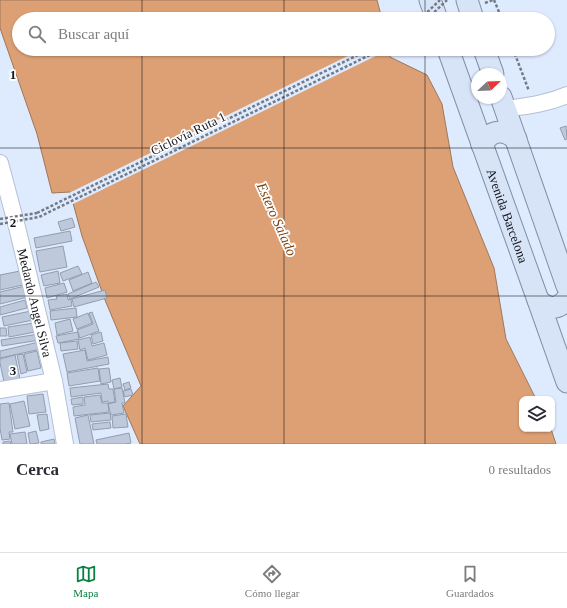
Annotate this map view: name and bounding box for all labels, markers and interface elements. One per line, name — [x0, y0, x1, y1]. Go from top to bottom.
search box — [12, 12, 555, 56]
icon: search — [26, 23, 48, 45]
text: Buscar aquí — [58, 26, 129, 42]
text: 1 — [10, 67, 16, 82]
north arrow — [471, 68, 507, 104]
street label: Ciclovía Ruta 1 — [148, 109, 228, 158]
street label: Avenida Barcelona — [483, 167, 531, 265]
water label: Estero Salado — [253, 179, 299, 258]
text: 2 — [10, 215, 16, 230]
street label: Medardo Angel Silva — [14, 247, 55, 359]
text: 3 — [10, 363, 17, 378]
map controls — [519, 396, 555, 432]
button: layers — [519, 396, 555, 432]
text: Cerca — [16, 460, 59, 479]
text: 0 resultados — [489, 462, 551, 477]
tab: Mapa — [73, 563, 98, 599]
tab: Cómo llegar — [245, 563, 300, 599]
tab: Guardados — [446, 563, 494, 599]

